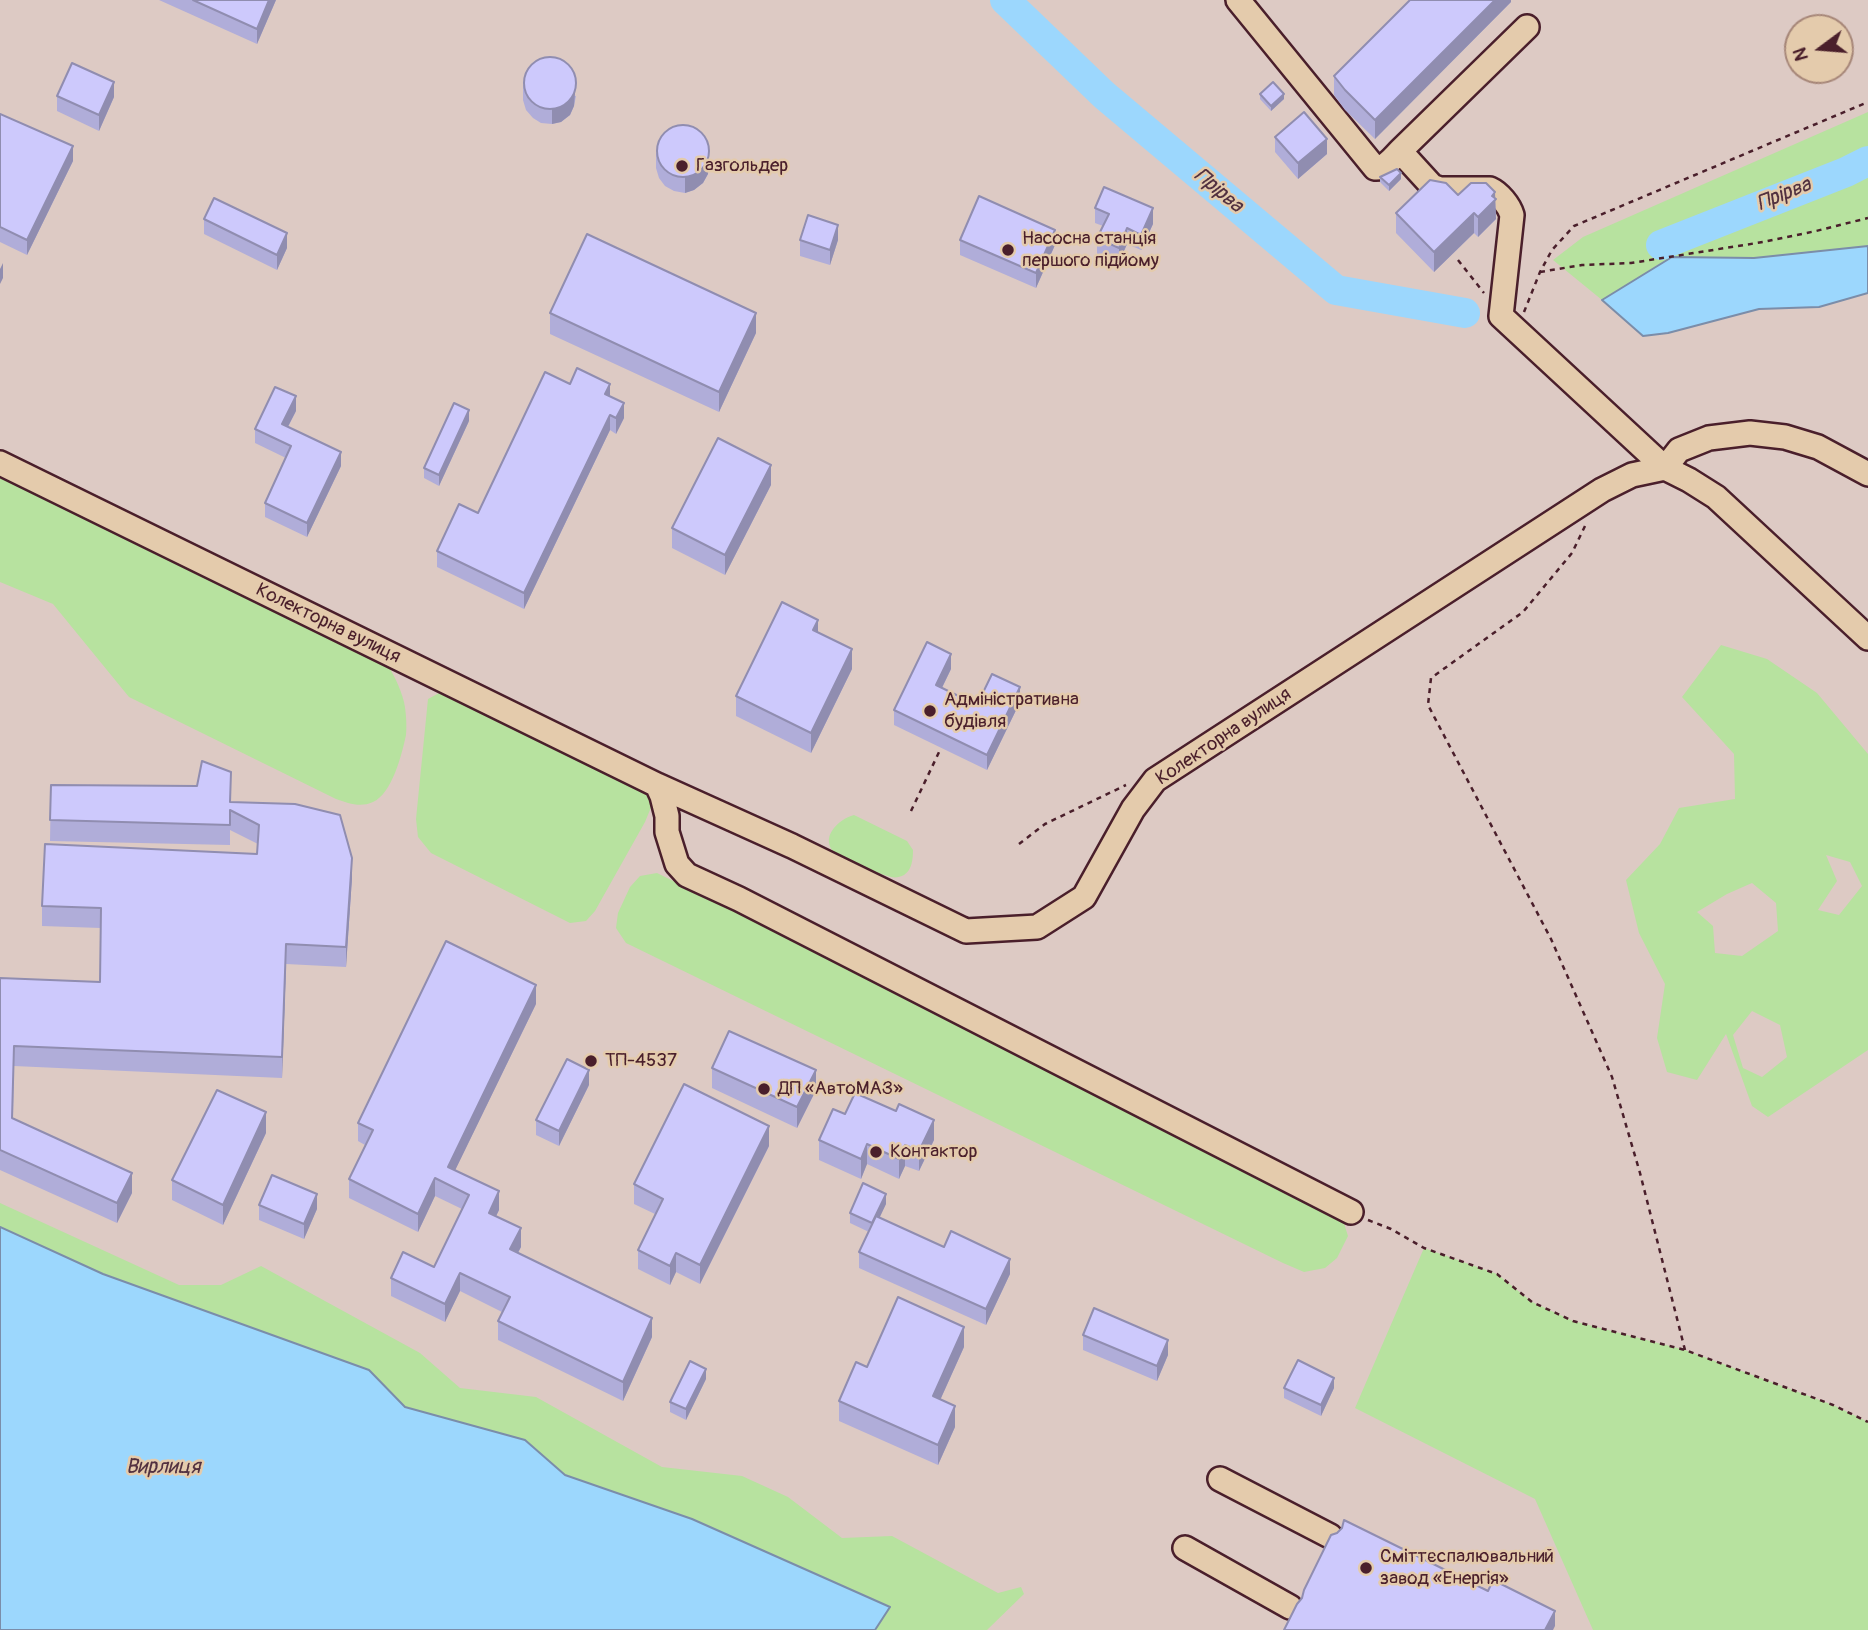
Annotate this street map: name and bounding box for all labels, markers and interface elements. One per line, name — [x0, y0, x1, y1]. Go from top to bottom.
north arrow — [1784, 14, 1854, 84]
text: N — [1787, 45, 1814, 64]
place label: Газгольдер — [696, 155, 788, 177]
marker: Газгольдер — [674, 158, 690, 174]
water label: Прірва — [1188, 163, 1248, 219]
water label: Прірва — [1753, 173, 1815, 217]
place label: Насосна станція першого підйому — [1022, 228, 1159, 272]
marker: Насосна станція першого підйому — [1000, 242, 1016, 258]
street label: Колекторна вулиця — [252, 579, 404, 669]
street label: Колекторна вулиця — [1152, 683, 1296, 791]
place label: Адміністративна будівля — [944, 689, 1079, 733]
marker: Адміністративна будівля — [922, 703, 938, 719]
place label: ТП-4537 — [605, 1050, 677, 1072]
marker: ТП-4537 — [583, 1053, 599, 1069]
place label: ДП «АвтоМАЗ» — [778, 1078, 903, 1100]
marker: ДП «АвтоМАЗ» — [756, 1081, 772, 1097]
place label: Контактор — [890, 1141, 977, 1163]
marker: Контактор — [868, 1144, 884, 1160]
water label: Вирлиця — [126, 1455, 200, 1481]
place label: Сміттєспалювальний завод «Енергія» — [1380, 1546, 1554, 1590]
marker: Сміттєспалювальний завод «Енергія» — [1358, 1560, 1374, 1576]

